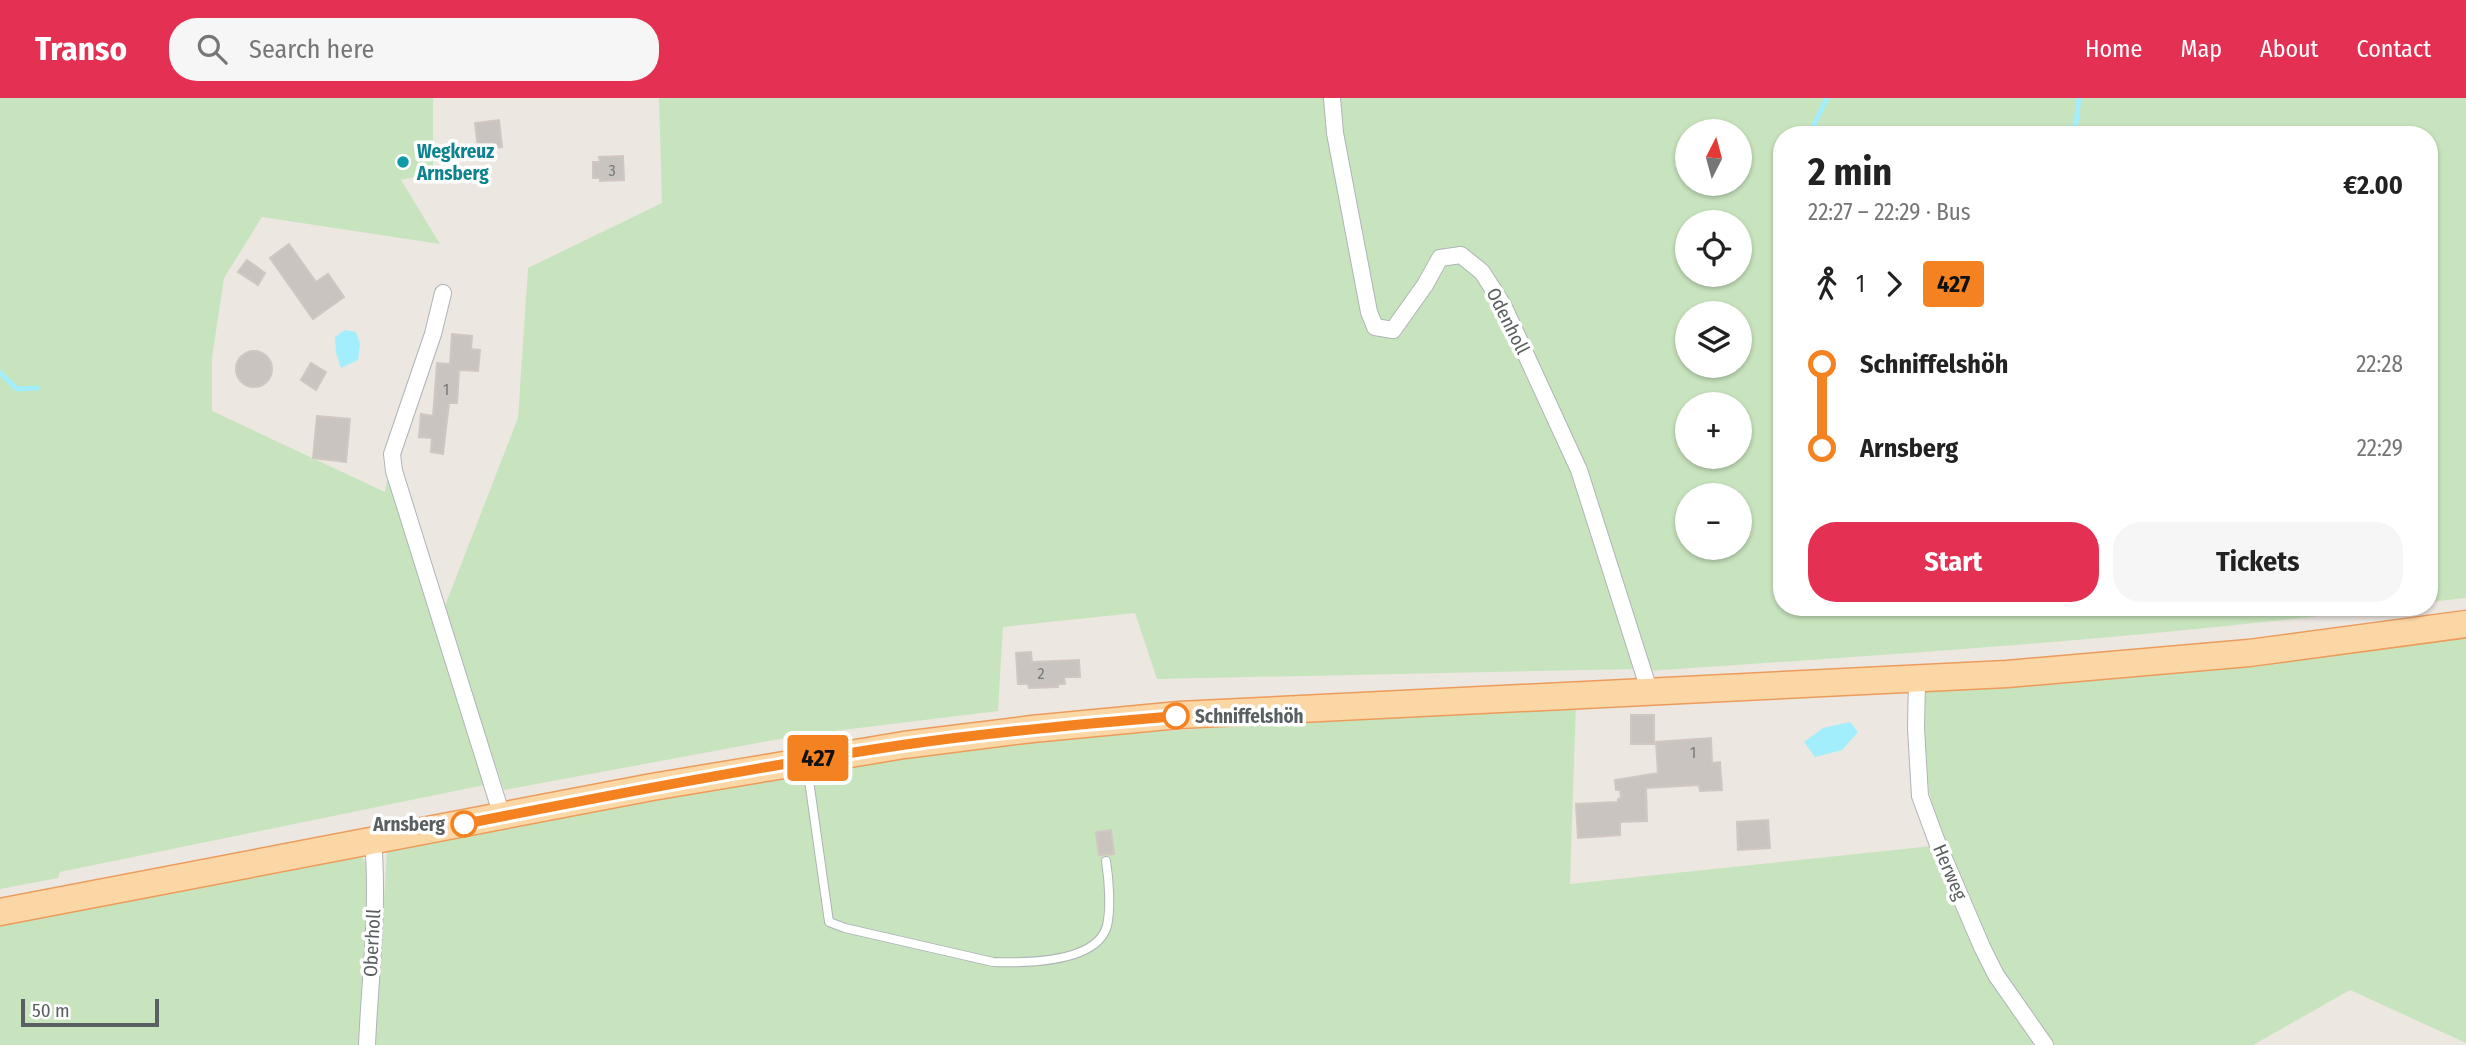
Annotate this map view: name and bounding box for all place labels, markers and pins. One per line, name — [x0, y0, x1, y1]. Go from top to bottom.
place label: Wegkreuz Arnsberg — [416, 140, 494, 185]
marker: Wegkreuz Arnsberg — [395, 154, 411, 170]
marker: Schniffelshöh — [1163, 703, 1189, 729]
place label: Schniffelshöh — [1195, 705, 1304, 728]
marker: Arnsberg — [451, 811, 477, 837]
place label: Arnsberg — [372, 813, 446, 836]

